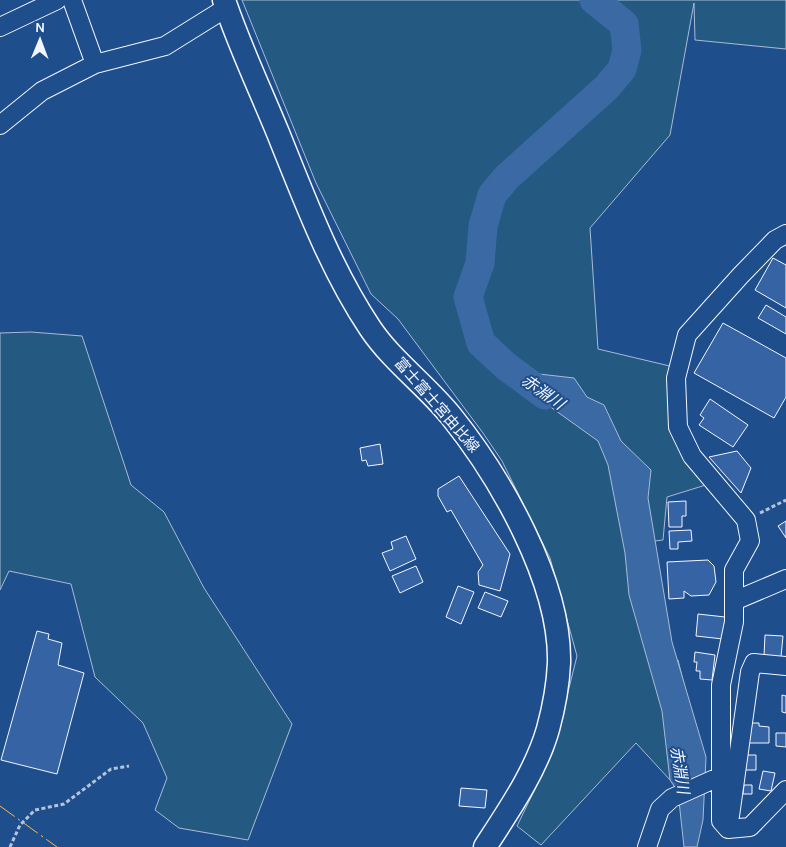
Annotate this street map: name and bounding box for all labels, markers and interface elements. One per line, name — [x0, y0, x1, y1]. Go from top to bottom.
north arrow — [15, 15, 65, 65]
text: N — [35, 19, 45, 36]
street label: 富士富士宮由比線 — [391, 354, 483, 456]
water label: 赤淵川 — [518, 370, 570, 415]
water label: 赤淵川 — [667, 745, 693, 797]

